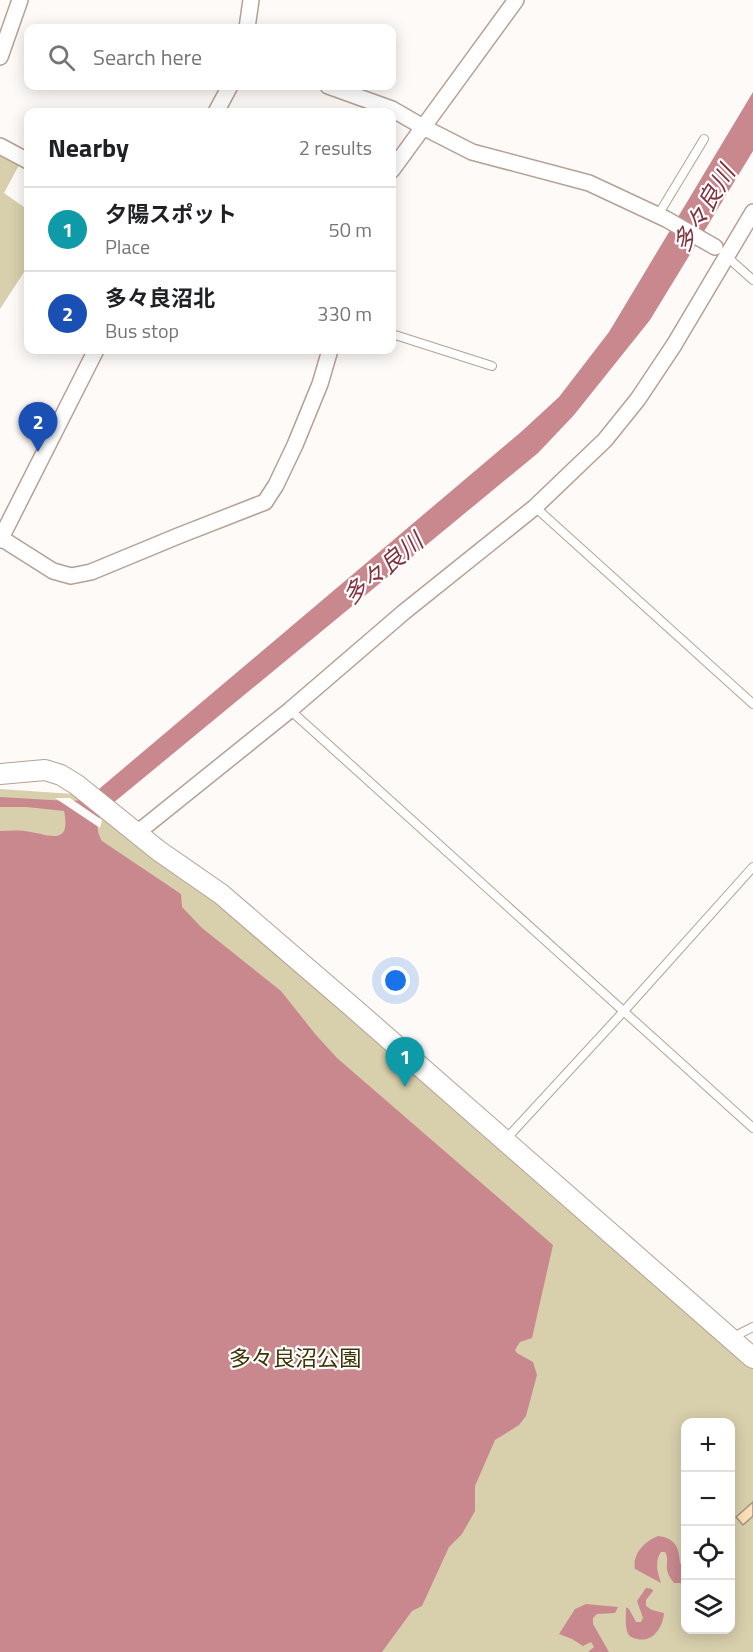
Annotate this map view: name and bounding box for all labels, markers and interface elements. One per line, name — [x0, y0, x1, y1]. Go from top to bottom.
search box — [24, 24, 396, 90]
text: Search here — [93, 40, 202, 74]
icon: search — [45, 41, 78, 74]
text: Nearby — [48, 128, 129, 167]
text: 2 results — [299, 132, 372, 163]
water label: 多々良川 — [663, 155, 745, 259]
text: 夕陽スポット — [105, 197, 237, 231]
text: 1 — [62, 214, 73, 245]
text: 50 m — [328, 214, 372, 245]
text: Place — [105, 231, 150, 262]
text: 多々良沼北 — [105, 281, 215, 315]
text: 2 — [62, 298, 73, 329]
text: 330 m — [317, 298, 372, 329]
text: Bus stop — [105, 315, 179, 346]
pin: 2 — [18, 402, 57, 452]
water label: 多々良川 — [334, 522, 433, 613]
your location — [381, 966, 410, 995]
pin: 1 — [386, 1038, 424, 1087]
park label: 多々良沼公園 — [229, 1341, 361, 1375]
map controls — [681, 1418, 735, 1634]
button: + — [681, 1418, 735, 1472]
button: − — [681, 1472, 735, 1526]
button: locate — [681, 1526, 735, 1580]
button: layers — [681, 1580, 735, 1634]

